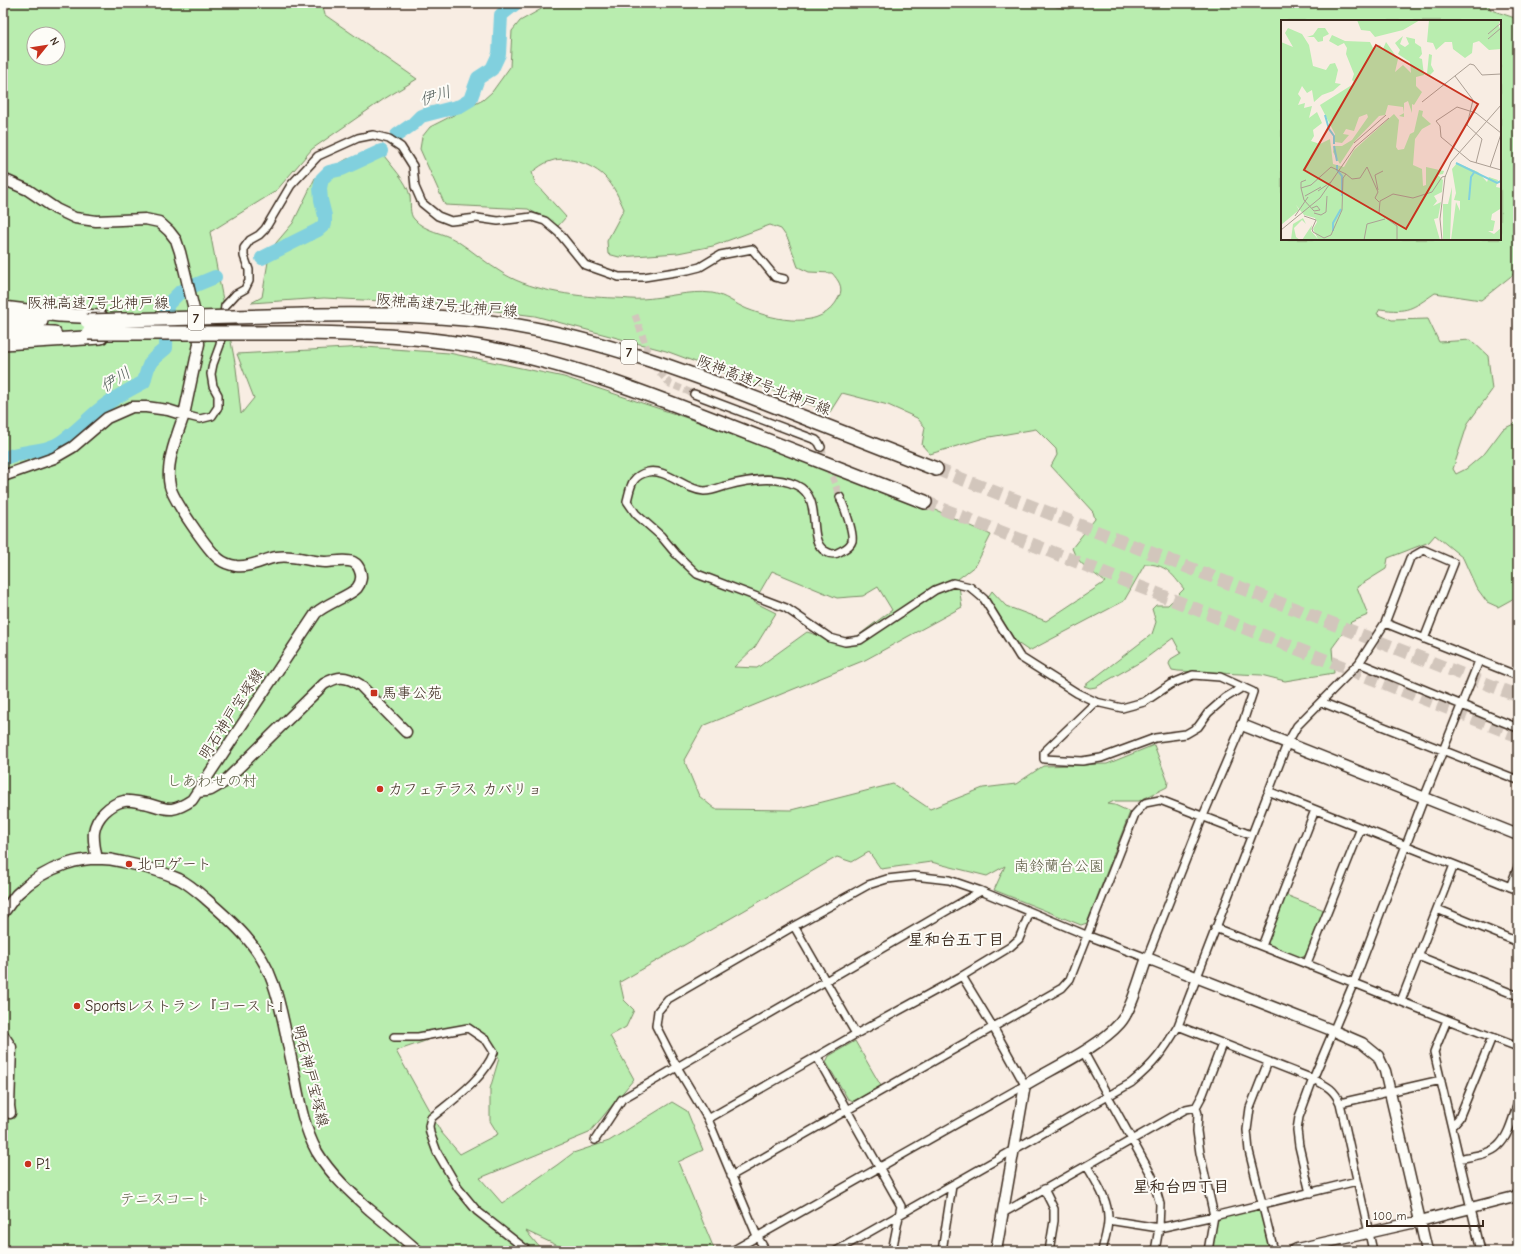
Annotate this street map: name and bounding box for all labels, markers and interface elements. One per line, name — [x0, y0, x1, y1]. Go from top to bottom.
inset map — [1281, 20, 1501, 240]
north arrow — [26, 26, 66, 66]
text: N — [47, 35, 62, 48]
water label: 伊川 — [417, 83, 453, 109]
street label: 阪神高速7号北神戸線 — [375, 290, 519, 320]
street label: 阪神高速7号北神戸線 — [27, 294, 169, 312]
road number: 7 — [188, 306, 204, 330]
road number: 7 — [621, 340, 637, 364]
street label: 阪神高速7号北神戸線 — [694, 351, 834, 419]
water label: 伊川 — [97, 364, 134, 396]
street label: 明石神戸宝塚線 — [195, 665, 267, 763]
place label: 馬事公苑 — [382, 684, 442, 702]
marker: 馬事公苑 — [369, 688, 379, 698]
park label: しあわせの村 — [167, 772, 257, 790]
place label: カフェテラス カバリョ — [388, 780, 542, 798]
marker: カフェテラス カバリョ — [375, 784, 385, 794]
place label: 北口ゲート — [137, 855, 212, 873]
park label: 南鈴蘭台公園 — [1014, 857, 1104, 875]
marker: 北口ゲート — [124, 859, 134, 869]
district label: 星和台五丁目 — [908, 931, 1004, 949]
place label: Sportsレストラン『コースト』 — [85, 997, 292, 1015]
marker: Sportsレストラン『コースト』 — [72, 1001, 82, 1011]
street label: 明石神戸宝塚線 — [290, 1023, 332, 1129]
place label: P1 — [36, 1155, 50, 1173]
marker: P1 — [23, 1159, 33, 1169]
district label: 星和台四丁目 — [1133, 1178, 1229, 1196]
park label: テニスコート — [120, 1190, 210, 1208]
scale bar — [1367, 1202, 1483, 1228]
text: 100 m — [1373, 1209, 1406, 1223]

